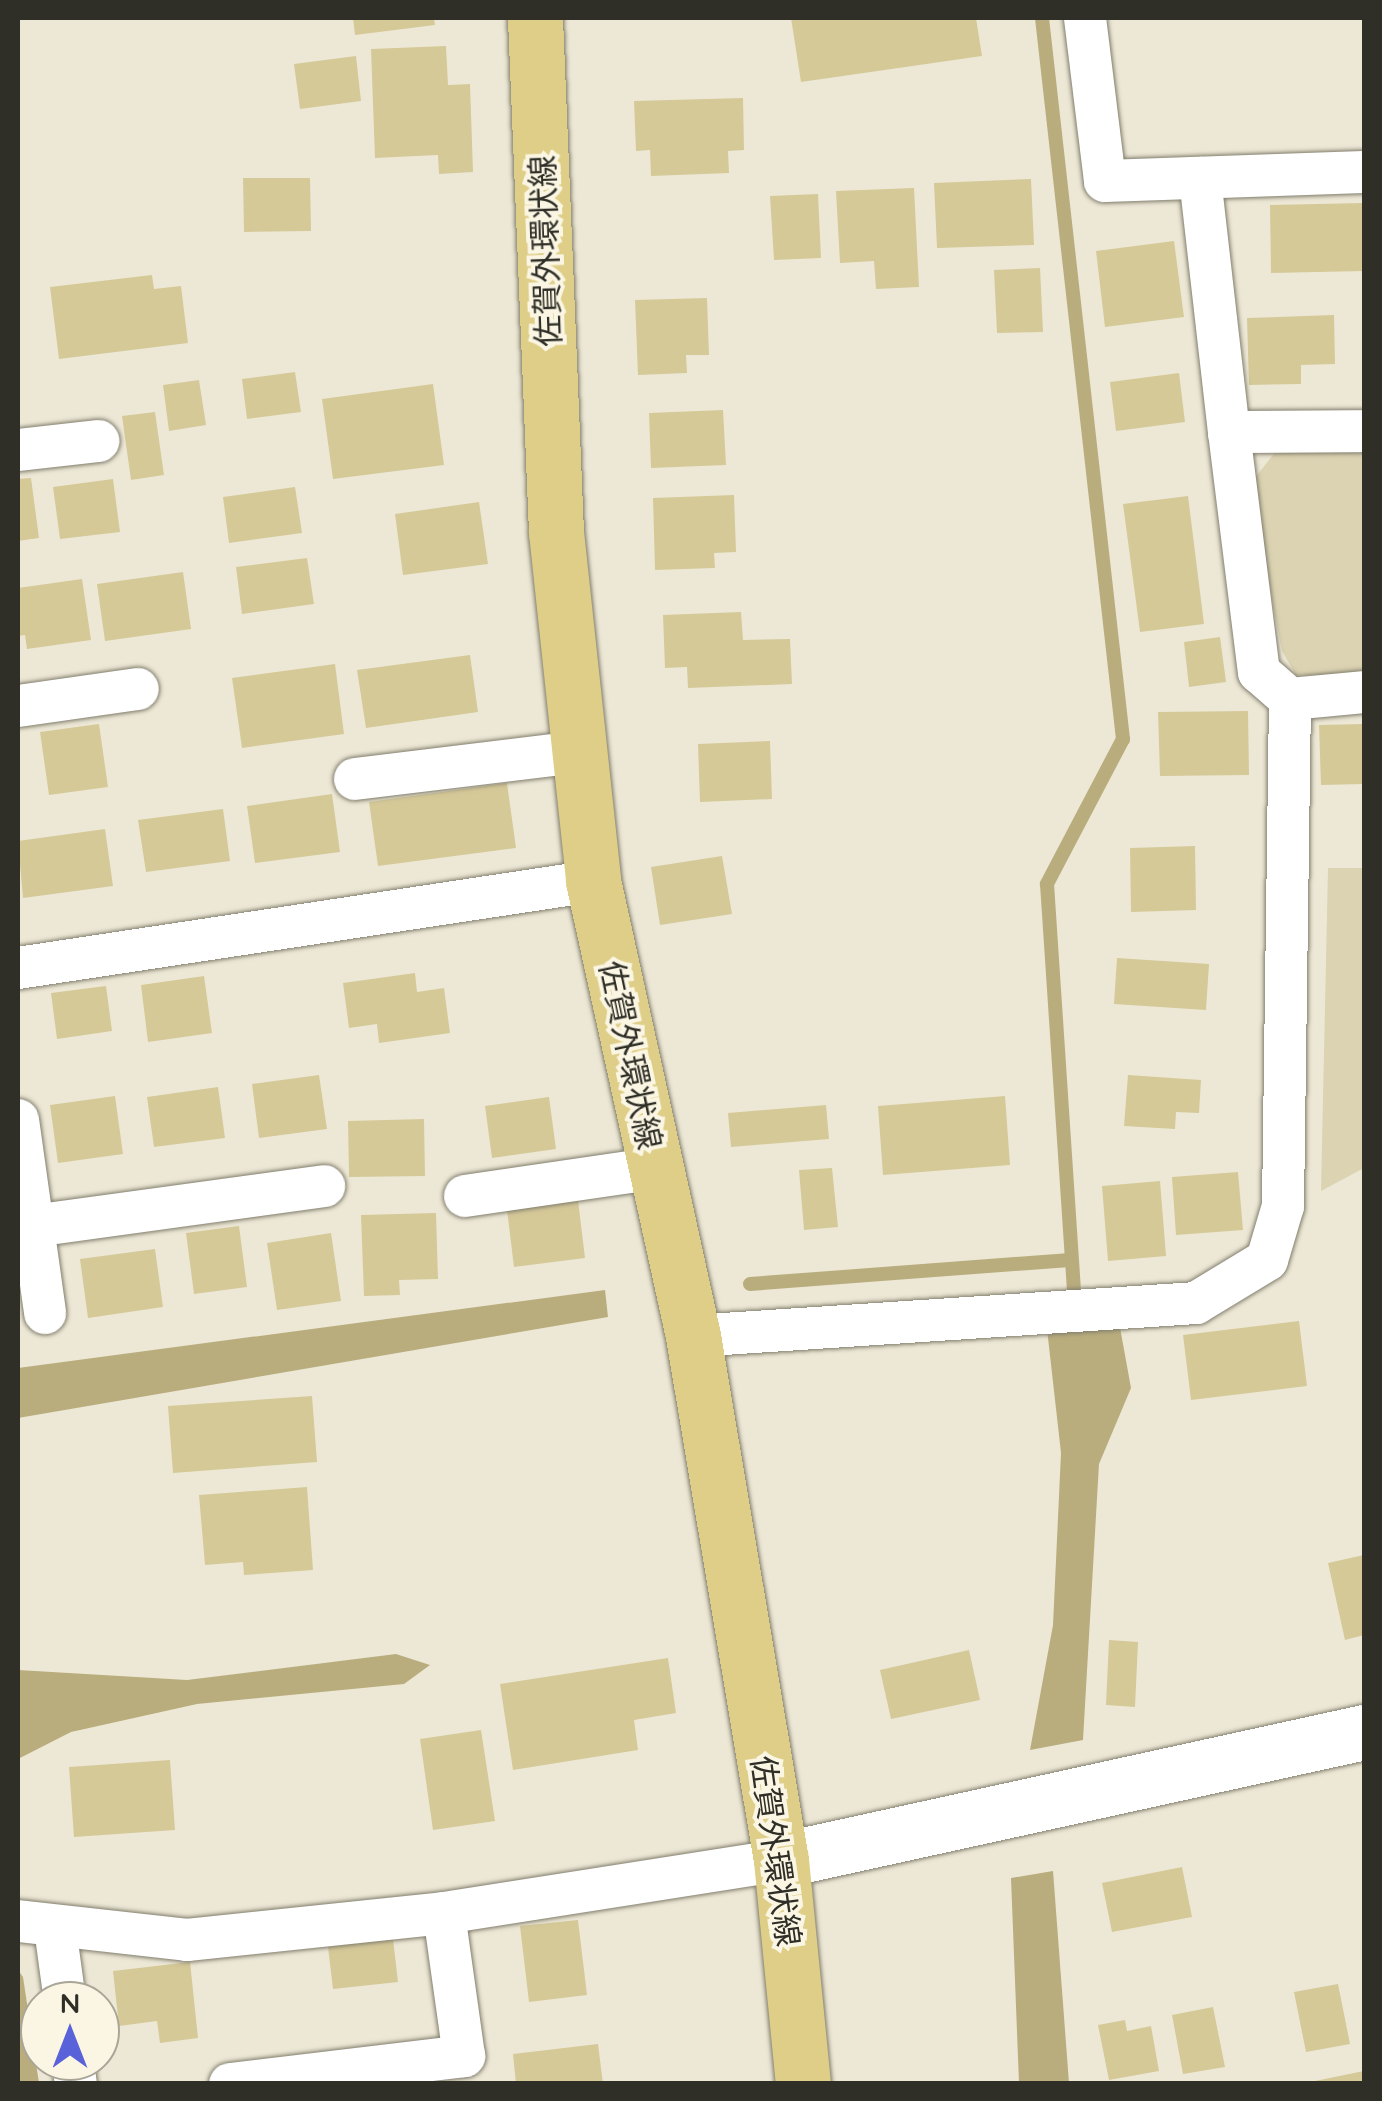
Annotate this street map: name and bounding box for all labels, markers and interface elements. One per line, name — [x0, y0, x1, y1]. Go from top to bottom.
street label: 佐賀外環状線 — [522, 154, 568, 348]
street label: 佐賀外環状線 — [592, 957, 670, 1153]
street label: 佐賀外環状線 — [744, 1753, 808, 1949]
north arrow — [20, 1981, 120, 2081]
text: N — [60, 1985, 80, 2020]

